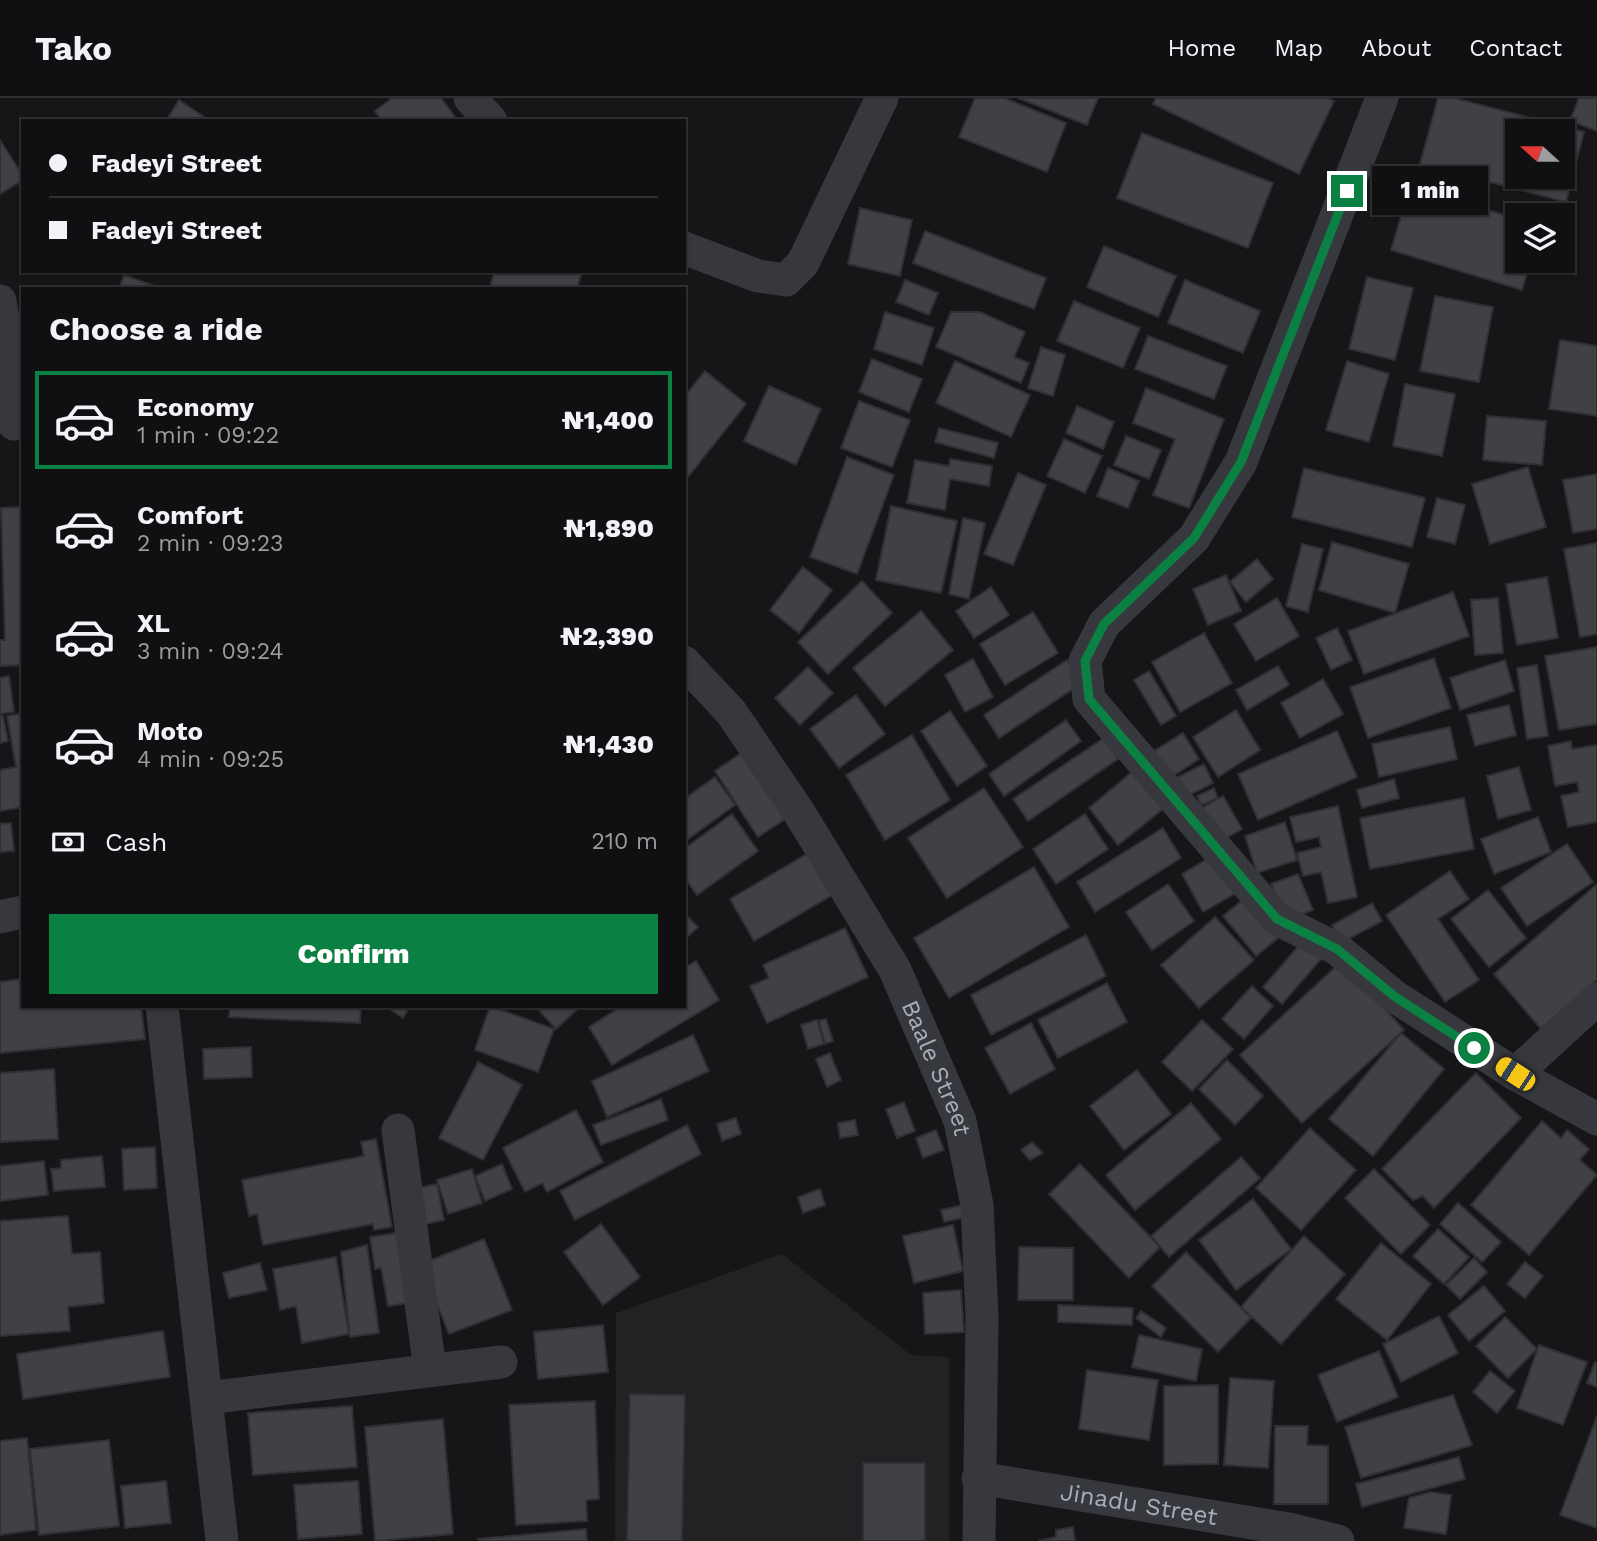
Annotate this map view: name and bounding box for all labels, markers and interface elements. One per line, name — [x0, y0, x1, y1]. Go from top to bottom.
text: Tako — [35, 29, 112, 68]
text: Home — [1168, 34, 1236, 62]
text: Map — [1274, 34, 1323, 62]
text: About — [1361, 34, 1431, 62]
text: Contact — [1469, 34, 1562, 62]
north arrow — [1505, 119, 1575, 189]
map controls — [1505, 119, 1575, 273]
text: Fadeyi Street — [91, 148, 262, 178]
callout: 1 min — [1372, 166, 1487, 216]
route end — [1331, 175, 1363, 207]
text: 1 min — [1400, 177, 1460, 204]
button: layers — [1505, 203, 1575, 273]
text: Fadeyi Street — [91, 215, 262, 245]
text: Choose a ride — [49, 310, 263, 348]
icon: car — [53, 389, 116, 452]
text: Economy — [137, 392, 254, 422]
text: ₦1,400 — [562, 405, 654, 435]
text: 1 min · 09:22 — [137, 422, 279, 449]
icon: car — [53, 497, 116, 560]
text: Comfort — [137, 500, 243, 530]
text: ₦1,890 — [563, 513, 654, 543]
text: 2 min · 09:23 — [137, 530, 284, 557]
icon: car — [53, 605, 116, 668]
text: XL — [137, 608, 170, 638]
text: ₦2,390 — [560, 621, 654, 651]
text: 3 min · 09:24 — [137, 638, 284, 665]
icon: car — [53, 713, 116, 776]
text: Moto — [137, 716, 203, 746]
text: ₦1,430 — [563, 729, 654, 759]
text: 4 min · 09:25 — [137, 746, 284, 773]
icon: cash — [49, 823, 87, 861]
text: Cash — [105, 827, 167, 857]
text: 210 m — [592, 828, 658, 855]
button: Confirm — [49, 914, 658, 994]
street label: Baale Street — [896, 996, 977, 1138]
route start — [1458, 1032, 1490, 1064]
car — [1492, 1054, 1539, 1094]
street label: Jinadu Street — [1058, 1478, 1219, 1531]

